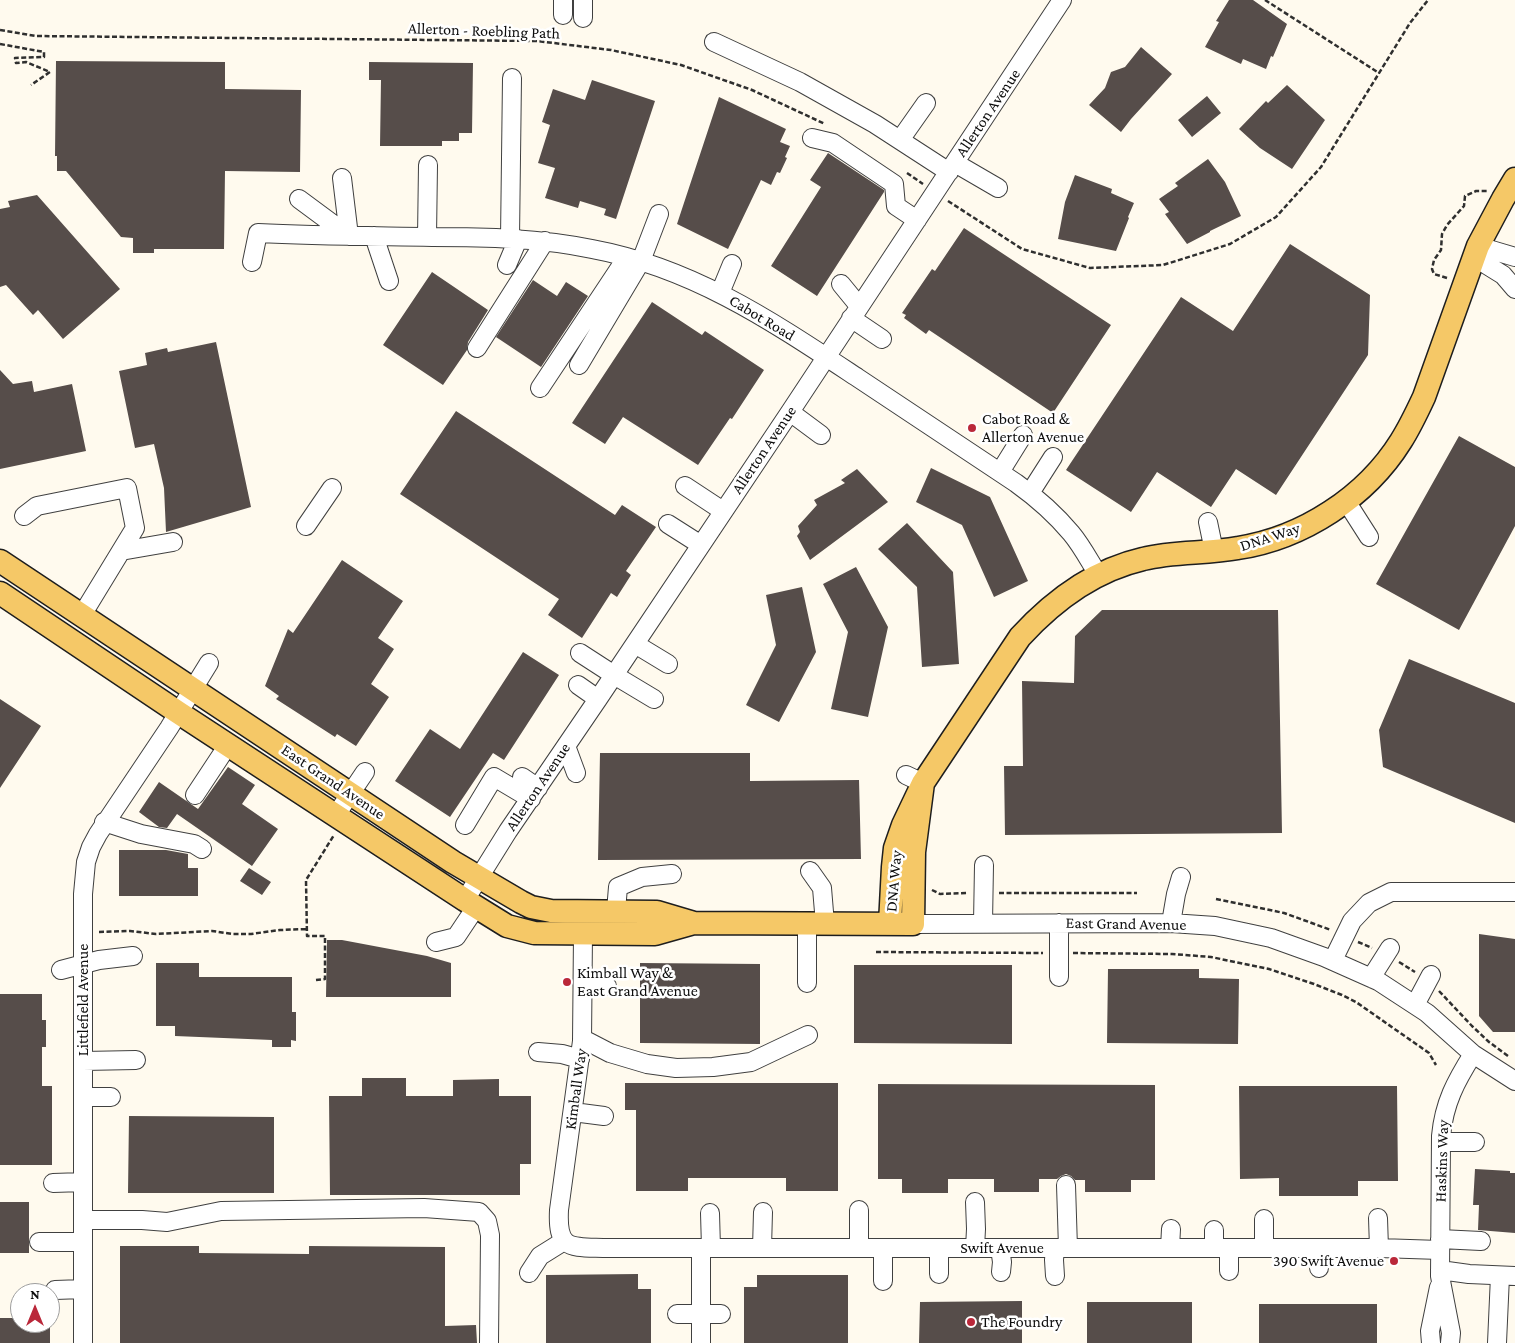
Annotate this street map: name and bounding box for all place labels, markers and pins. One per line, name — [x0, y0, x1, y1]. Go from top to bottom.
place label: Cabot Road & Allerton Avenue — [982, 409, 1084, 447]
marker: Cabot Road & Allerton Avenue — [966, 422, 978, 434]
place label: Kimball Way & East Grand Avenue — [577, 963, 698, 1001]
marker: Kimball Way & East Grand Avenue — [561, 976, 573, 988]
place label: 390 Swift Avenue — [1273, 1251, 1384, 1271]
marker: 390 Swift Avenue — [1388, 1255, 1400, 1267]
place label: The Foundry — [981, 1312, 1062, 1332]
marker: The Foundry — [965, 1316, 977, 1328]

